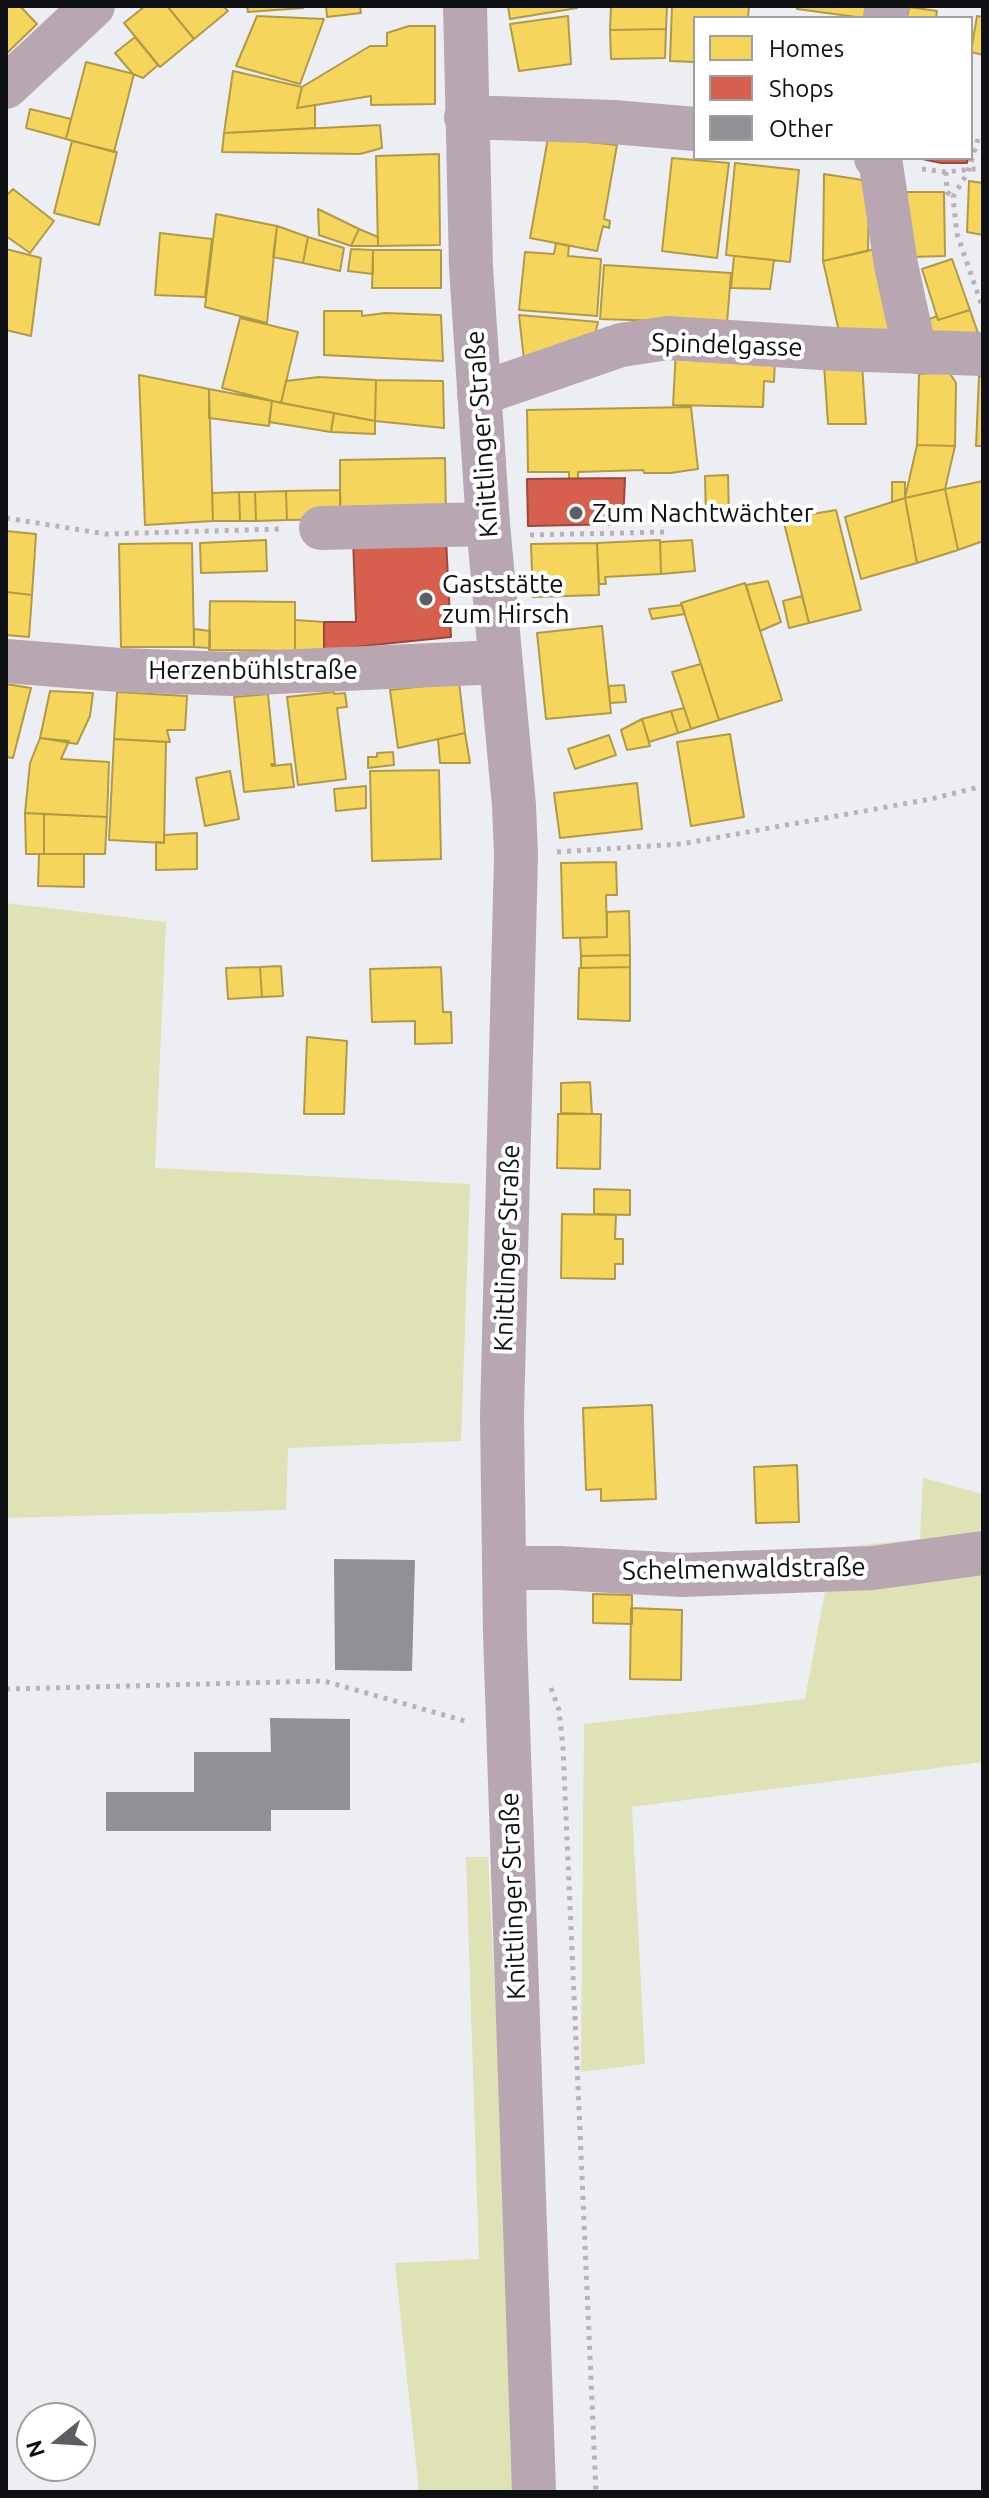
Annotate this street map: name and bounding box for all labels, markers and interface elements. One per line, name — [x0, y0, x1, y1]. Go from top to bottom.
legend — [693, 16, 973, 160]
text: Homes — [769, 35, 844, 62]
text: Shops — [769, 75, 834, 102]
text: Other — [769, 115, 833, 142]
street label: Spindelgasse — [651, 327, 803, 363]
street label: Knittlinger Straße — [459, 329, 505, 539]
place label: Zum Nachtwächter — [592, 497, 814, 529]
marker: Zum Nachtwächter — [567, 504, 585, 522]
place label: Gaststätte zum Hirsch — [442, 568, 570, 630]
marker: Gaststätte zum Hirsch — [417, 590, 435, 608]
street label: Herzenbühlstraße — [148, 654, 358, 686]
street label: Knittlinger Straße — [488, 1144, 526, 1352]
street label: Schelmenwaldstraße — [622, 1551, 866, 1587]
street label: Knittlinger Straße — [494, 1792, 532, 2000]
north arrow — [16, 2402, 96, 2482]
text: N — [20, 2437, 49, 2461]

